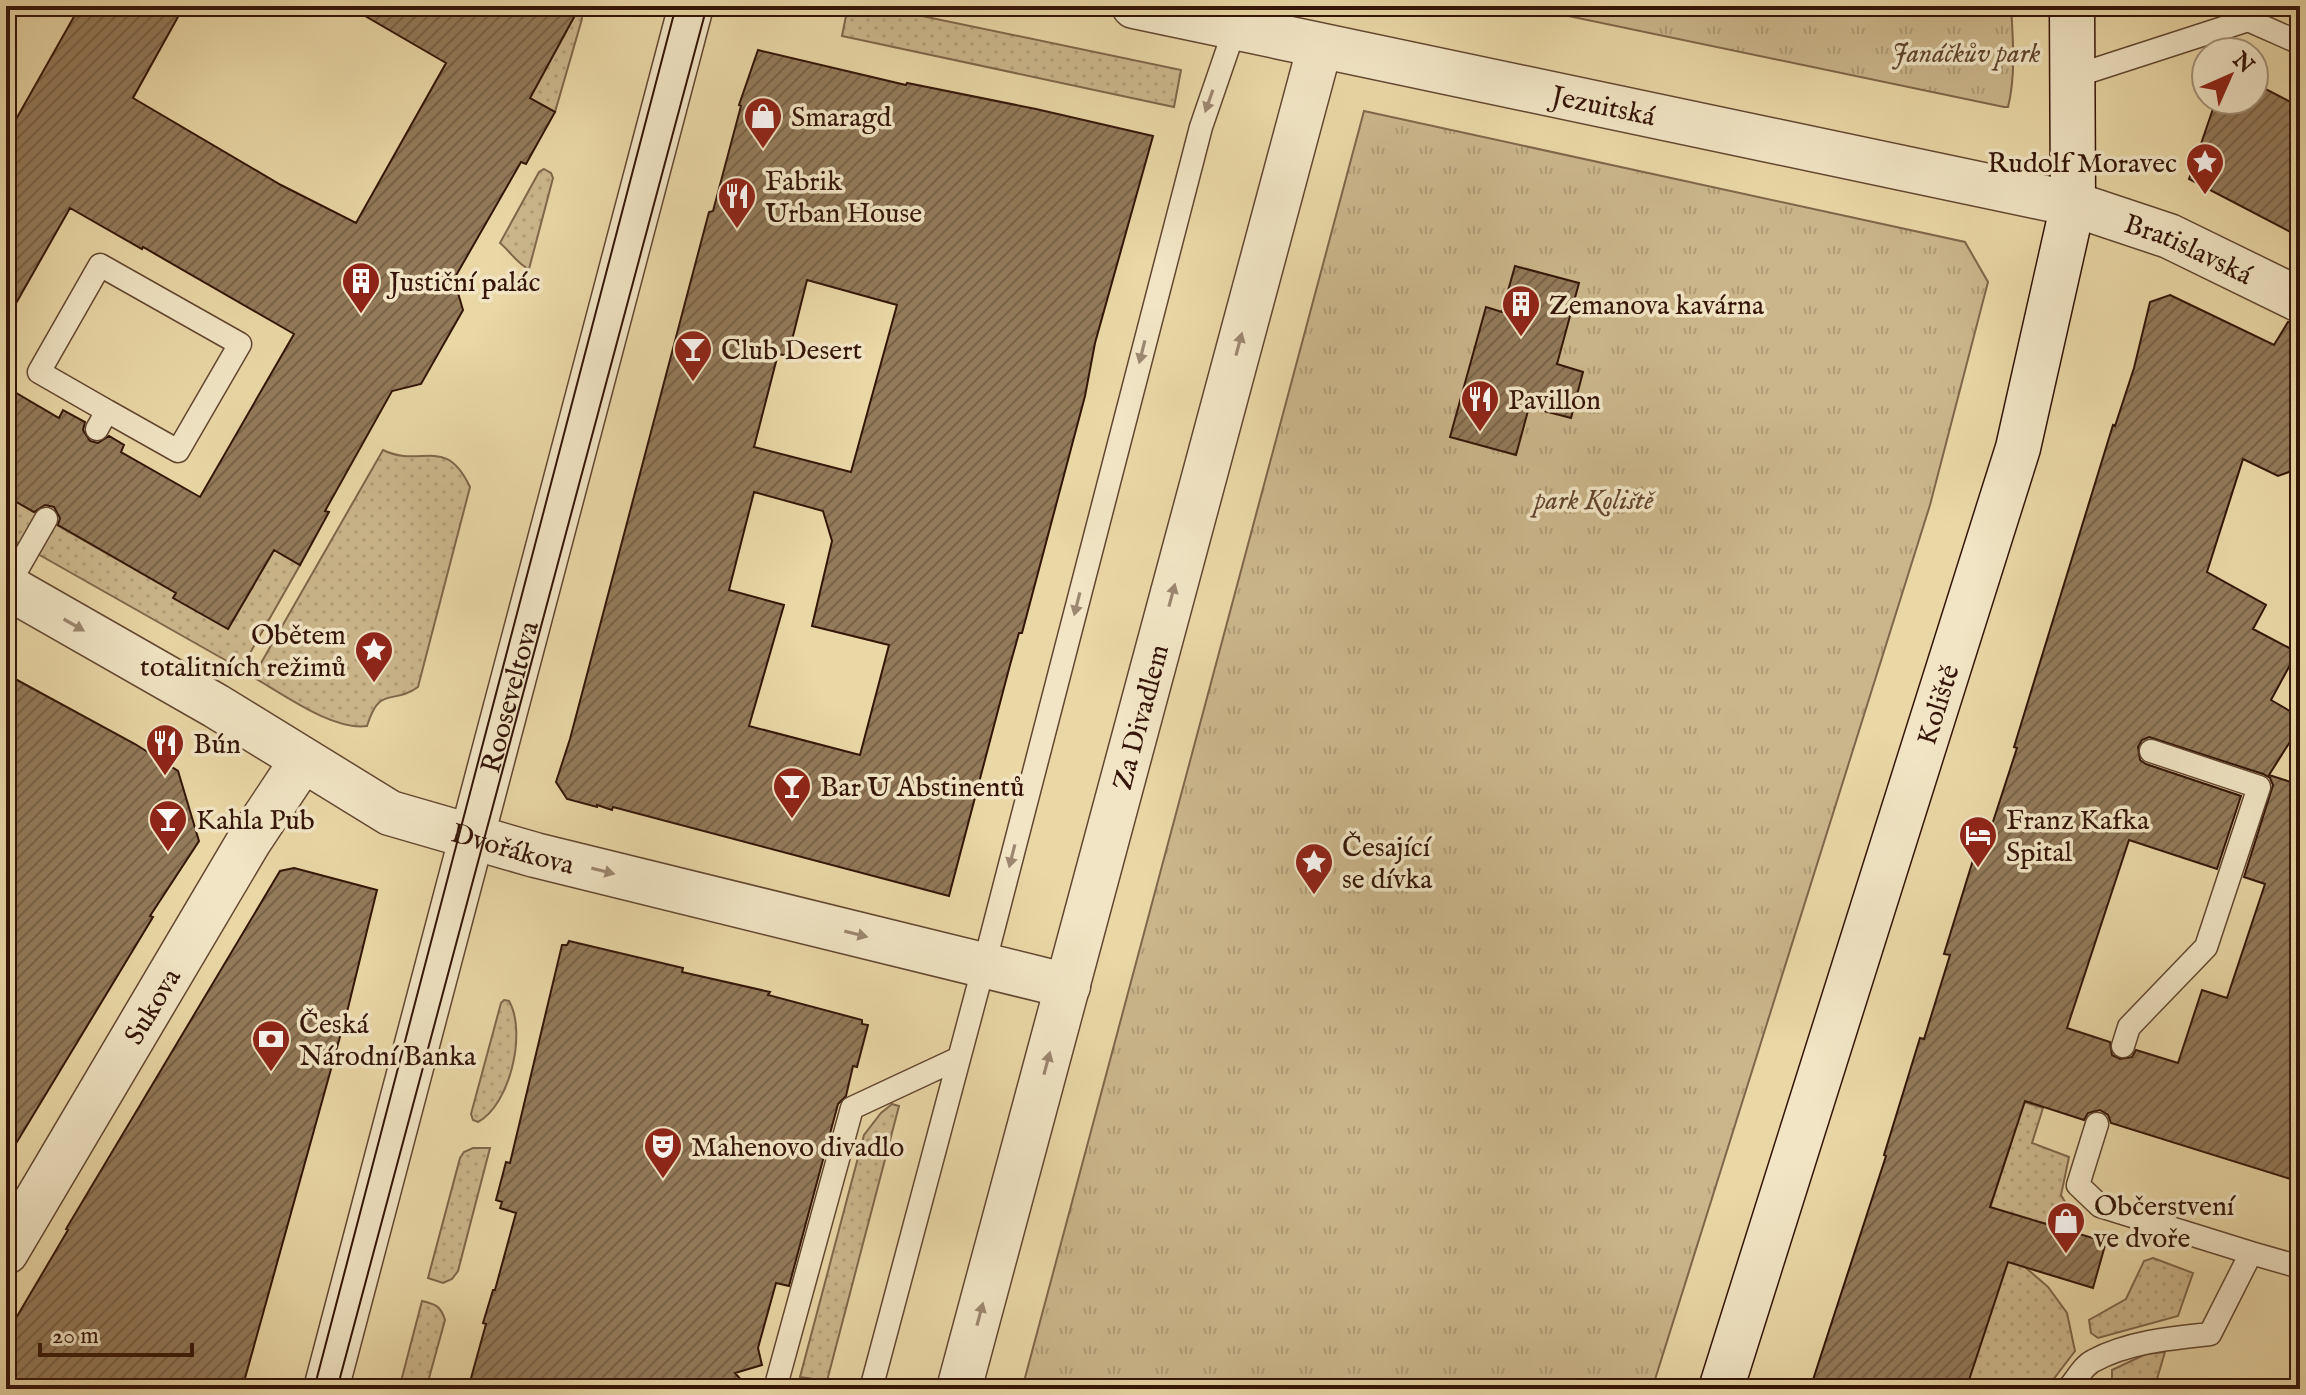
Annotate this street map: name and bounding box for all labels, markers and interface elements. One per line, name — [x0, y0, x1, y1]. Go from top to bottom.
north arrow — [2190, 36, 2270, 116]
park label: Janáčkův park — [1892, 37, 2040, 72]
text: N — [2225, 46, 2259, 80]
street label: Jezuitská — [1545, 79, 1659, 136]
one-way arrow — [1203, 90, 1215, 114]
shop icon: Smaragd — [742, 95, 784, 150]
place label: Smaragd — [791, 101, 892, 136]
place icon: Rudolf Moravec — [2184, 141, 2226, 196]
place label: Rudolf Moravec — [1987, 147, 2177, 182]
place label: Fabrik Urban House — [765, 165, 922, 232]
restaurant icon: Fabrik Urban House — [716, 175, 758, 230]
street label: Bratislavská — [2119, 207, 2258, 294]
building icon: Justiční palác — [340, 260, 382, 315]
place label: Justiční palác — [386, 266, 541, 301]
building icon: Zemanova kavárna — [1500, 283, 1542, 338]
place label: Zemanova kavárna — [1549, 289, 1765, 324]
bar icon: Club Desert — [672, 328, 714, 383]
one-way arrow — [1234, 331, 1246, 356]
place label: Club Desert — [721, 334, 862, 369]
one-way arrow — [1136, 340, 1148, 365]
restaurant icon: Pavillon — [1459, 378, 1501, 433]
place label: Pavillon — [1508, 384, 1601, 419]
park label: park Koliště — [1529, 484, 1656, 519]
one-way arrow — [1167, 583, 1179, 608]
one-way arrow — [1071, 592, 1083, 617]
street label: Rooseveltova — [474, 617, 548, 777]
one-way arrow — [63, 618, 85, 632]
place label: Obětem totalitních režimů — [140, 619, 346, 686]
place icon: Obětem totalitních režimů — [353, 629, 395, 684]
street label: Za Divadlem — [1106, 641, 1178, 794]
street label: Koliště — [1910, 660, 1969, 750]
restaurant icon: Bún — [144, 722, 186, 777]
place label: Bún — [193, 728, 241, 763]
bar icon: Bar U Abstinentů — [771, 765, 813, 820]
place label: Bar U Abstinentů — [820, 771, 1024, 806]
bar icon: Kahla Pub — [147, 798, 189, 853]
place label: Kahla Pub — [196, 804, 315, 839]
place label: Franz Kafka Spital — [2006, 804, 2150, 871]
hotel icon: Franz Kafka Spital — [1957, 814, 1999, 869]
street label: Dvořákova — [447, 817, 578, 884]
place label: Česající se dívka — [1342, 831, 1433, 898]
place icon: Česající se dívka — [1293, 841, 1335, 896]
one-way arrow — [1006, 844, 1018, 869]
one-way arrow — [591, 866, 616, 878]
one-way arrow — [843, 928, 868, 940]
street label: Sukova — [118, 962, 190, 1052]
place label: Česká Národní Banka — [299, 1008, 477, 1075]
bank icon: Česká Národní Banka — [250, 1018, 292, 1073]
one-way arrow — [1042, 1050, 1054, 1075]
theatre icon: Mahenovo divadlo — [642, 1125, 684, 1180]
place label: Mahenovo divadlo — [691, 1131, 904, 1166]
place label: Občerstvení ve dvoře — [2094, 1190, 2236, 1257]
shop icon: Občerstvení ve dvoře — [2045, 1200, 2087, 1255]
one-way arrow — [974, 1301, 986, 1326]
scale bar — [40, 1307, 192, 1357]
text: 20 m — [52, 1321, 99, 1352]

